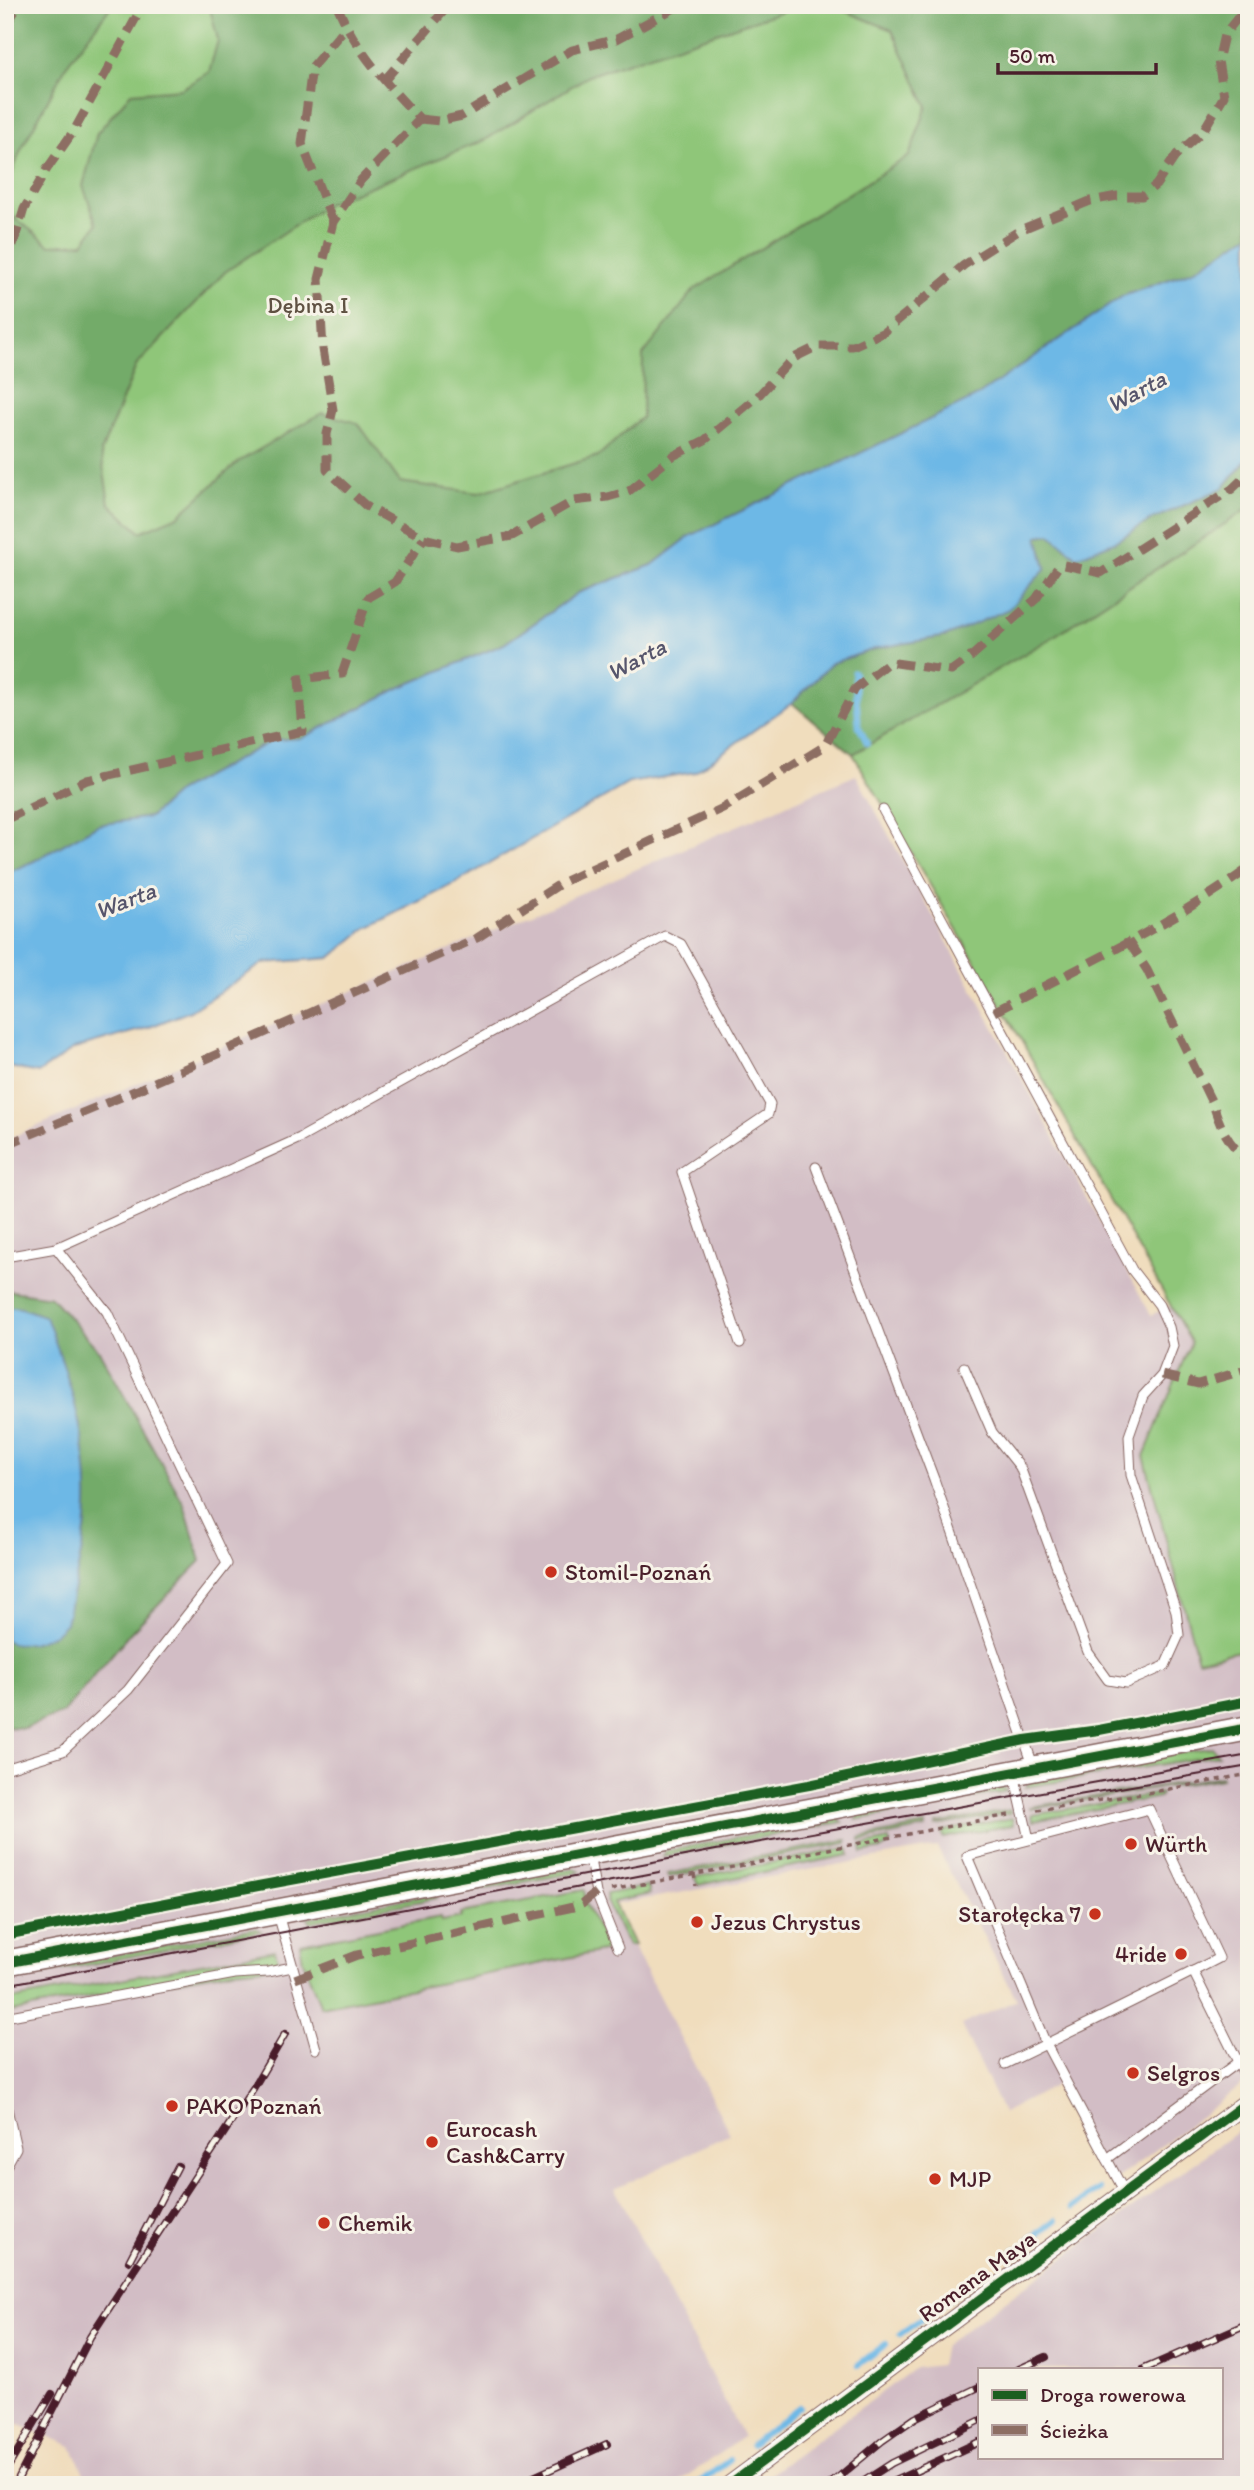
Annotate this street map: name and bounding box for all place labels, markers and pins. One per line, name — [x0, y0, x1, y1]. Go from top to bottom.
place label: Stomil-Poznań — [565, 1558, 711, 1586]
marker: Stomil-Poznań — [543, 1564, 559, 1580]
place label: Würth — [1145, 1830, 1207, 1858]
marker: Würth — [1123, 1836, 1139, 1852]
place label: Starołęcka 7 — [958, 1900, 1081, 1928]
marker: Starołęcka 7 — [1087, 1906, 1103, 1922]
place label: Jezus Chrystus — [711, 1908, 861, 1936]
marker: Jezus Chrystus — [689, 1914, 705, 1930]
place label: 4ride — [1115, 1940, 1167, 1968]
marker: 4ride — [1173, 1946, 1189, 1962]
place label: Selgros — [1147, 2059, 1220, 2087]
marker: Selgros — [1125, 2065, 1141, 2081]
place label: PAKO Poznań — [186, 2092, 322, 2120]
marker: PAKO Poznań — [164, 2098, 180, 2114]
place label: Eurocash Cash&Carry — [446, 2115, 565, 2169]
marker: Eurocash Cash&Carry — [424, 2134, 440, 2150]
place label: MJP — [949, 2165, 991, 2193]
marker: MJP — [927, 2171, 943, 2187]
place label: Chemik — [338, 2209, 413, 2237]
marker: Chemik — [316, 2215, 332, 2231]

